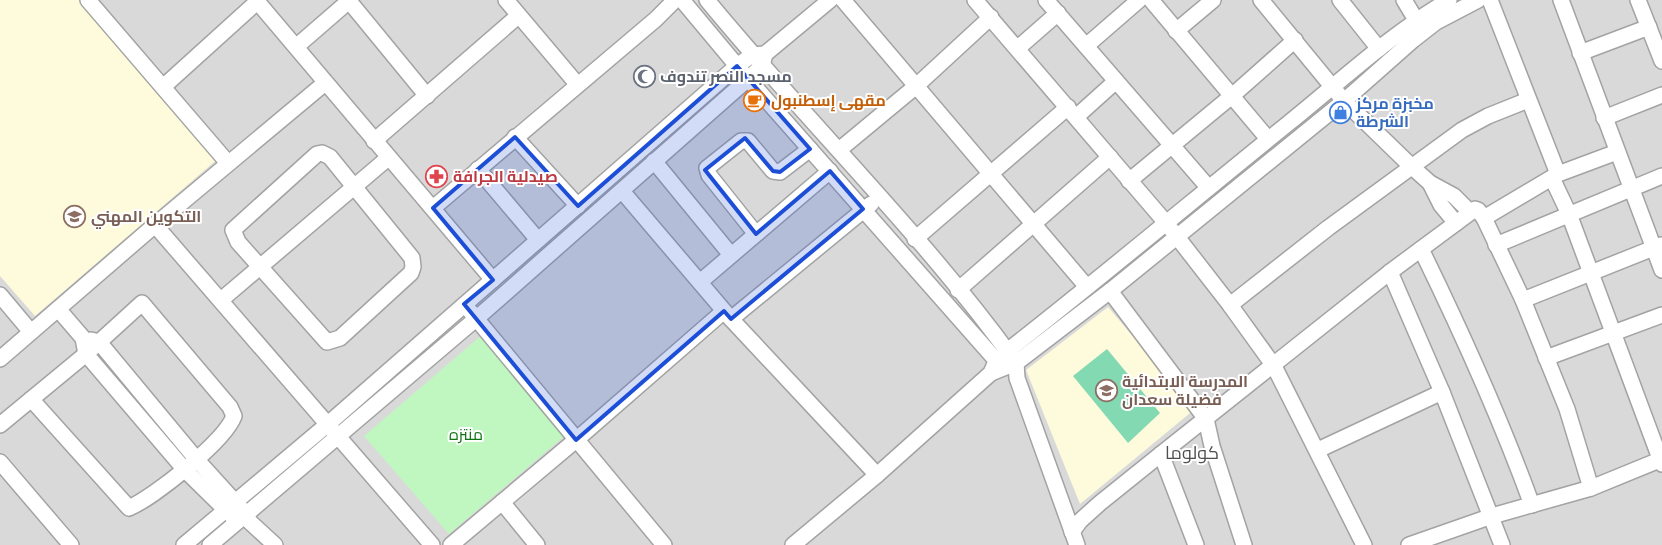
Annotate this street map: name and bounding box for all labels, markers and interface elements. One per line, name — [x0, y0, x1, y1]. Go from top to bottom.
mosque icon: مسجد النصر تندوف — [632, 64, 656, 88]
place label: مسجد النصر تندوف — [660, 65, 792, 87]
cafe icon: مقهى إسطنبول — [743, 88, 767, 112]
place label: مقهى إسطنبول — [771, 89, 886, 112]
place label: مخبزة مركز الشرطة — [1355, 92, 1434, 132]
shop icon: مخبزة مركز الشرطة — [1328, 100, 1352, 124]
pharmacy icon: صيدلية الجرافة — [425, 164, 449, 188]
place label: صيدلية الجرافة — [453, 165, 558, 187]
school or university icon: التكوين المهني — [63, 204, 87, 228]
place label: التكوين المهني — [91, 205, 201, 229]
place label: المدرسة الابتدائية فضيلة سعدان — [1122, 370, 1248, 410]
school or university icon: المدرسة الابتدائية فضيلة سعدان — [1094, 378, 1118, 402]
park label: منتزه — [449, 423, 483, 445]
district label: كولوما — [1165, 440, 1219, 464]

